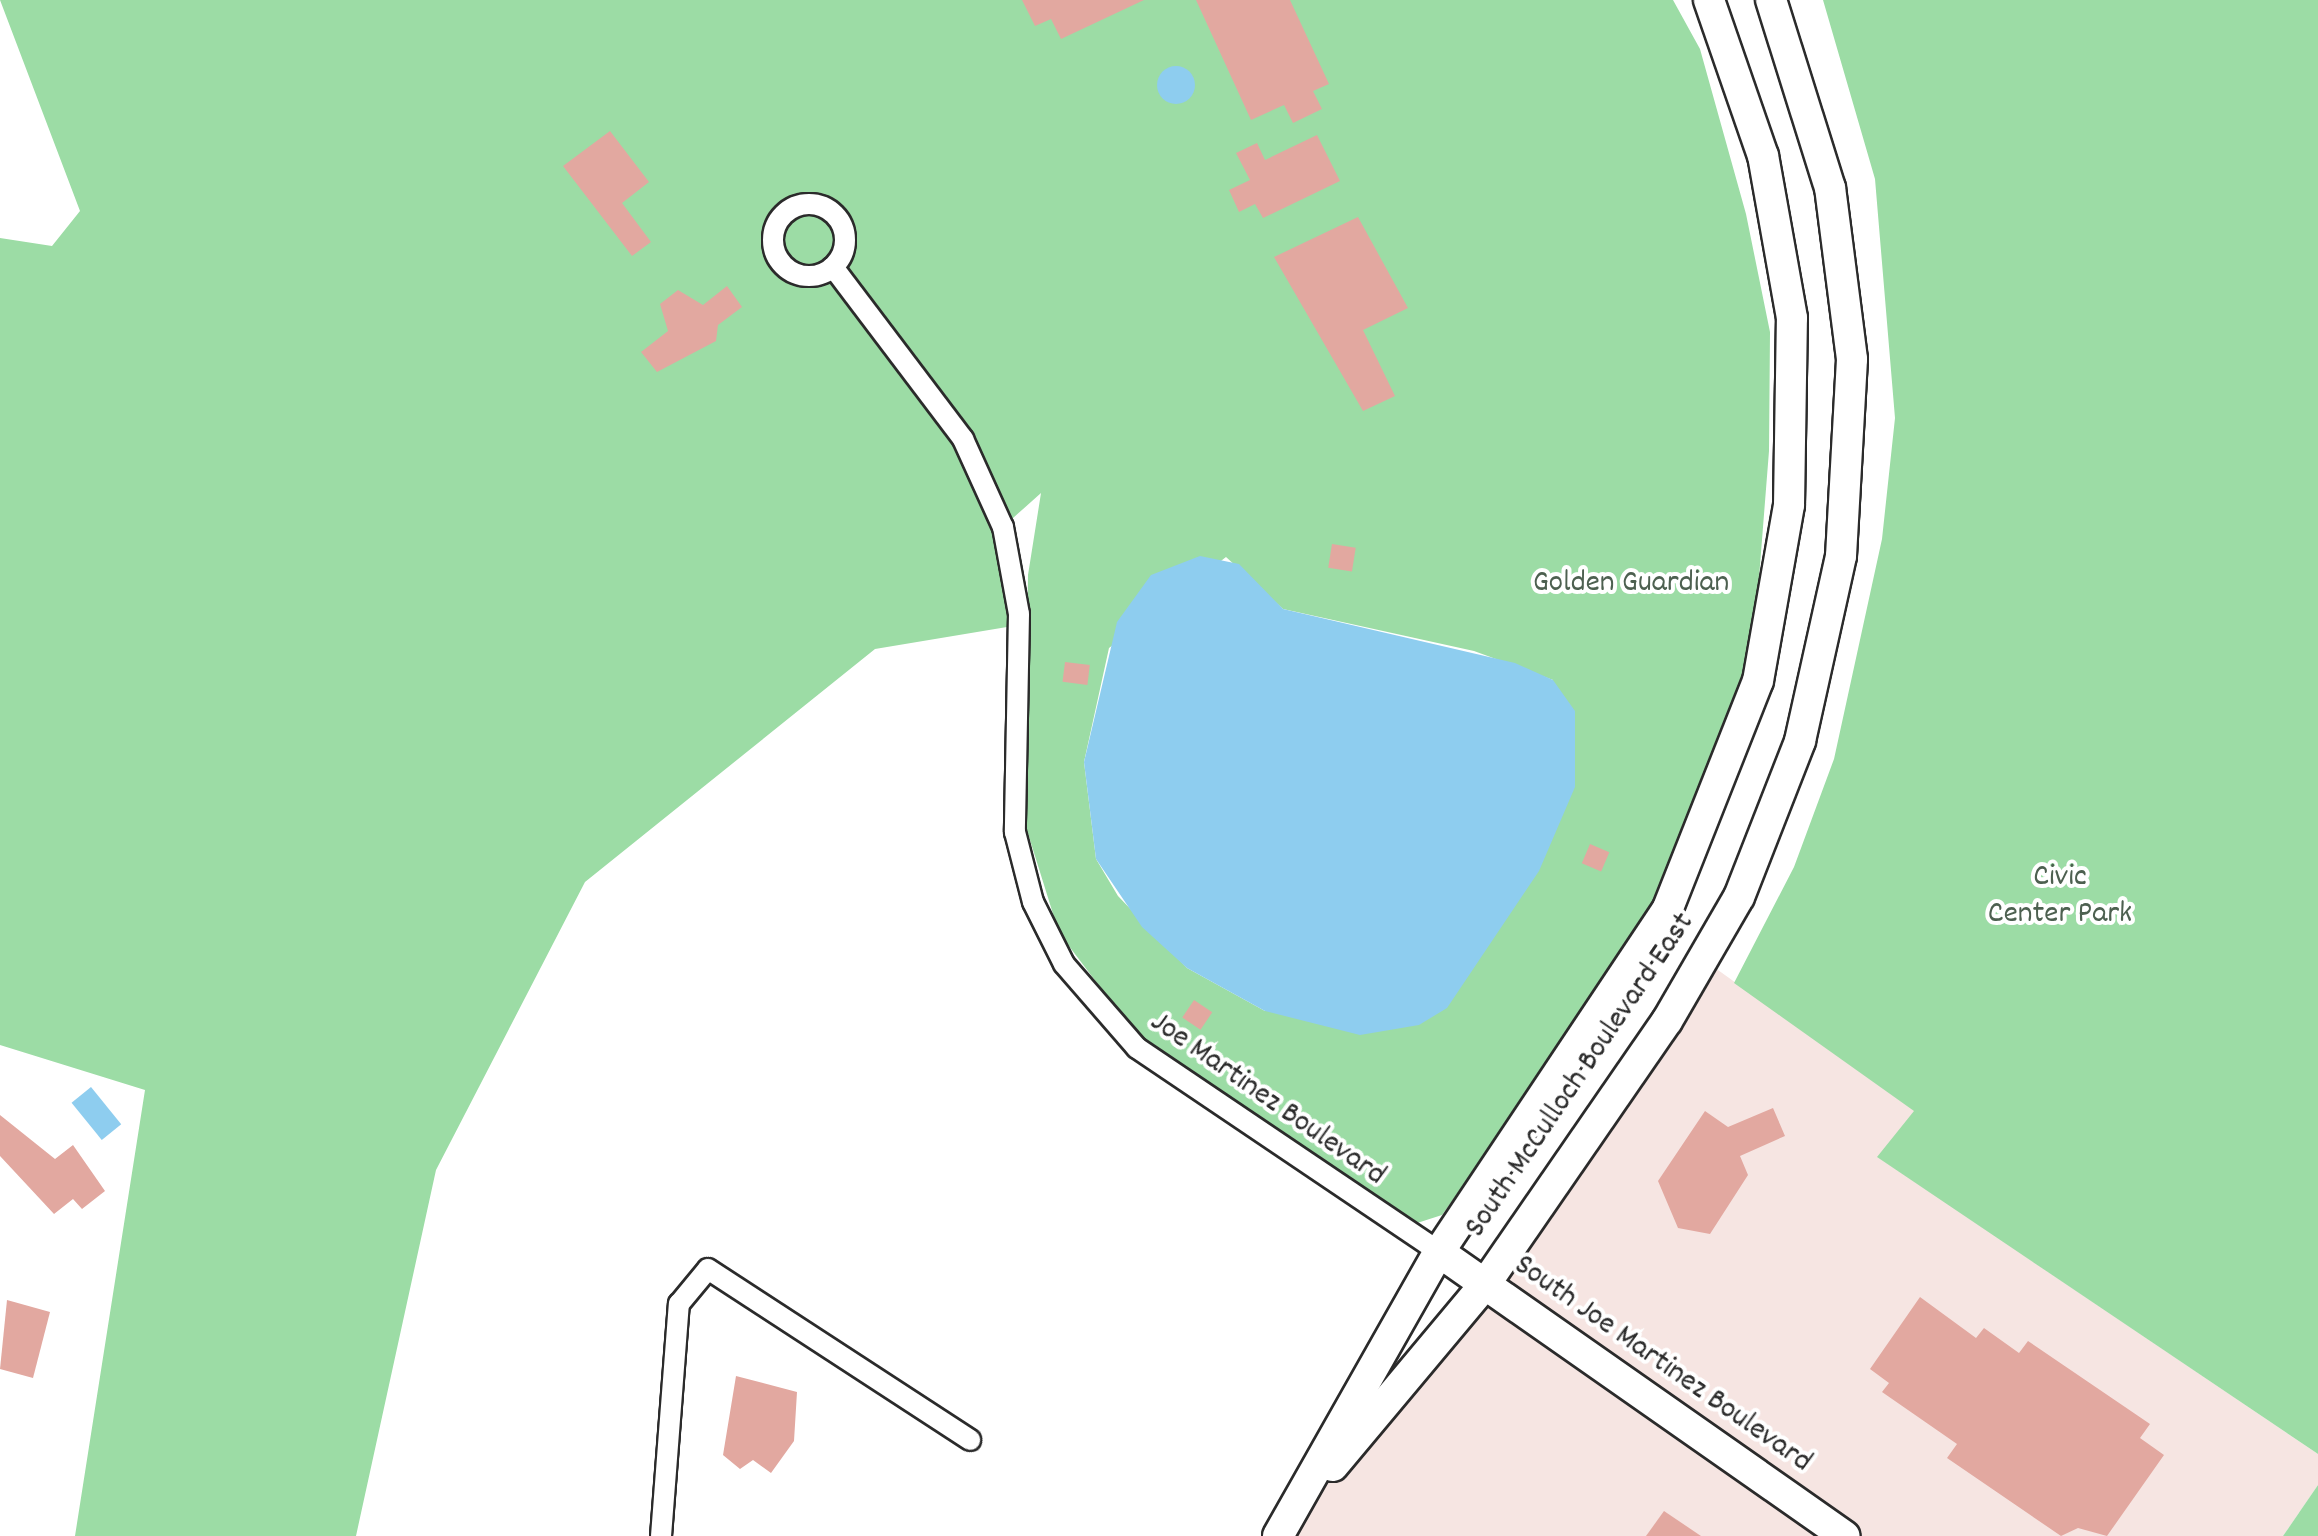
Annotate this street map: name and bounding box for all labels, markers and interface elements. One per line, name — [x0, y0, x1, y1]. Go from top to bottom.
park label: Golden Guardian — [1533, 565, 1729, 603]
park label: Civic Center Park — [1988, 860, 2132, 935]
street label: South McCulloch Boulevard East — [1458, 906, 1704, 1246]
street label: Joe Martinez Boulevard — [1142, 1004, 1392, 1196]
street label: South Joe Martinez Boulevard — [1506, 1247, 1818, 1483]

